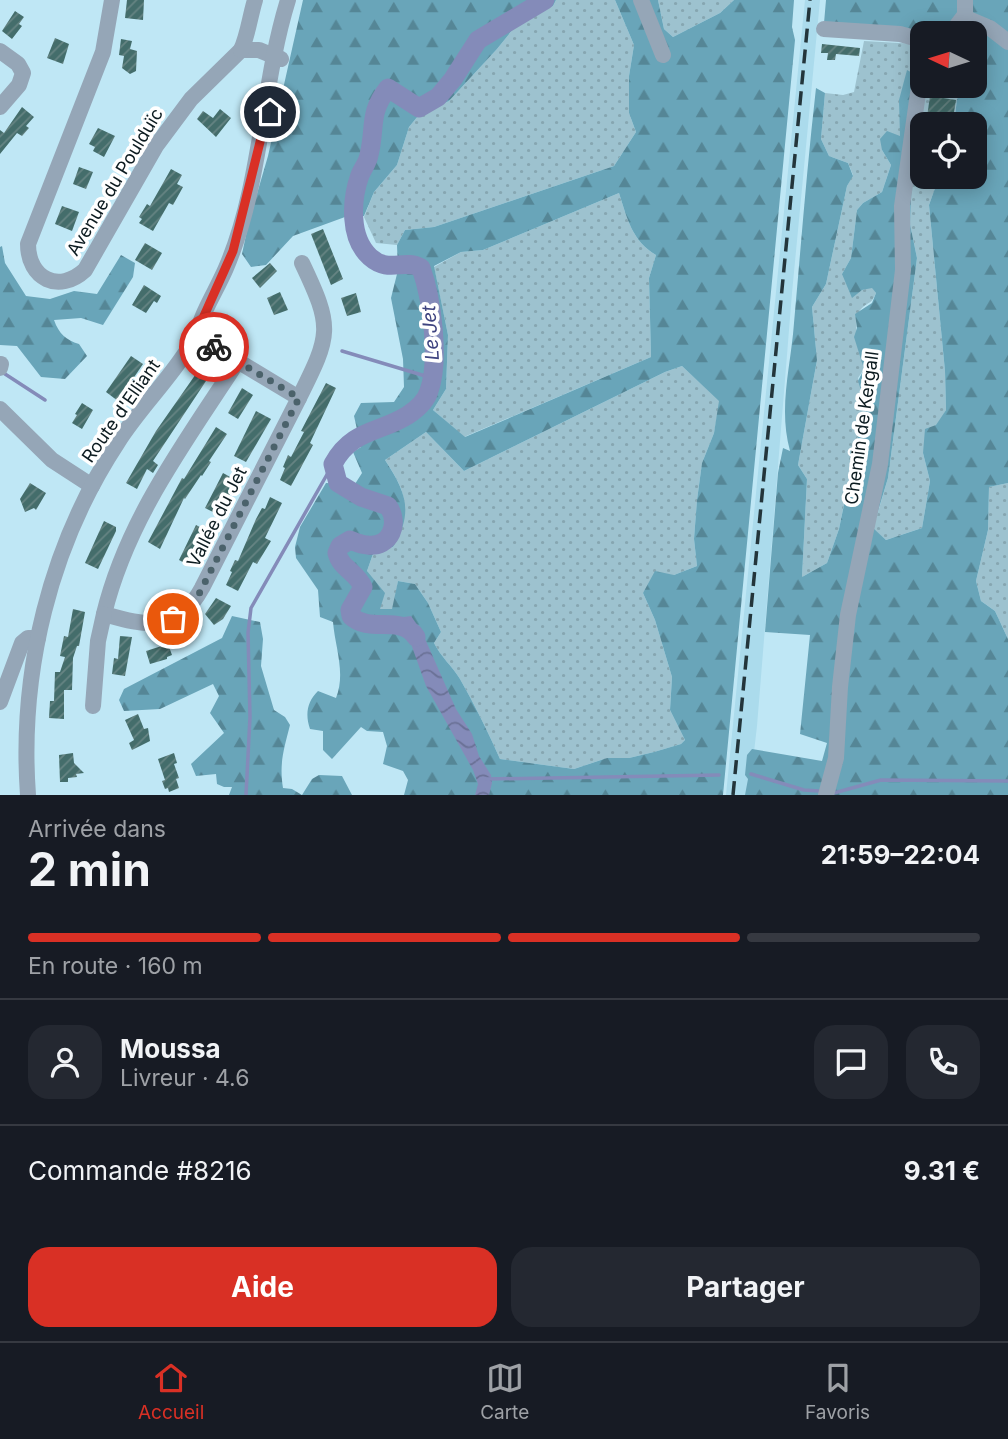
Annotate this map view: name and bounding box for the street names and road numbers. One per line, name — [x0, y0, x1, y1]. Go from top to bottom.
street label: Avenue du Poulduïc — [62, 104, 167, 259]
street label: Chemin de Kergall — [840, 350, 883, 506]
street label: Route d'Elliant — [77, 355, 164, 466]
street label: Vallée du Jet — [182, 463, 251, 570]

